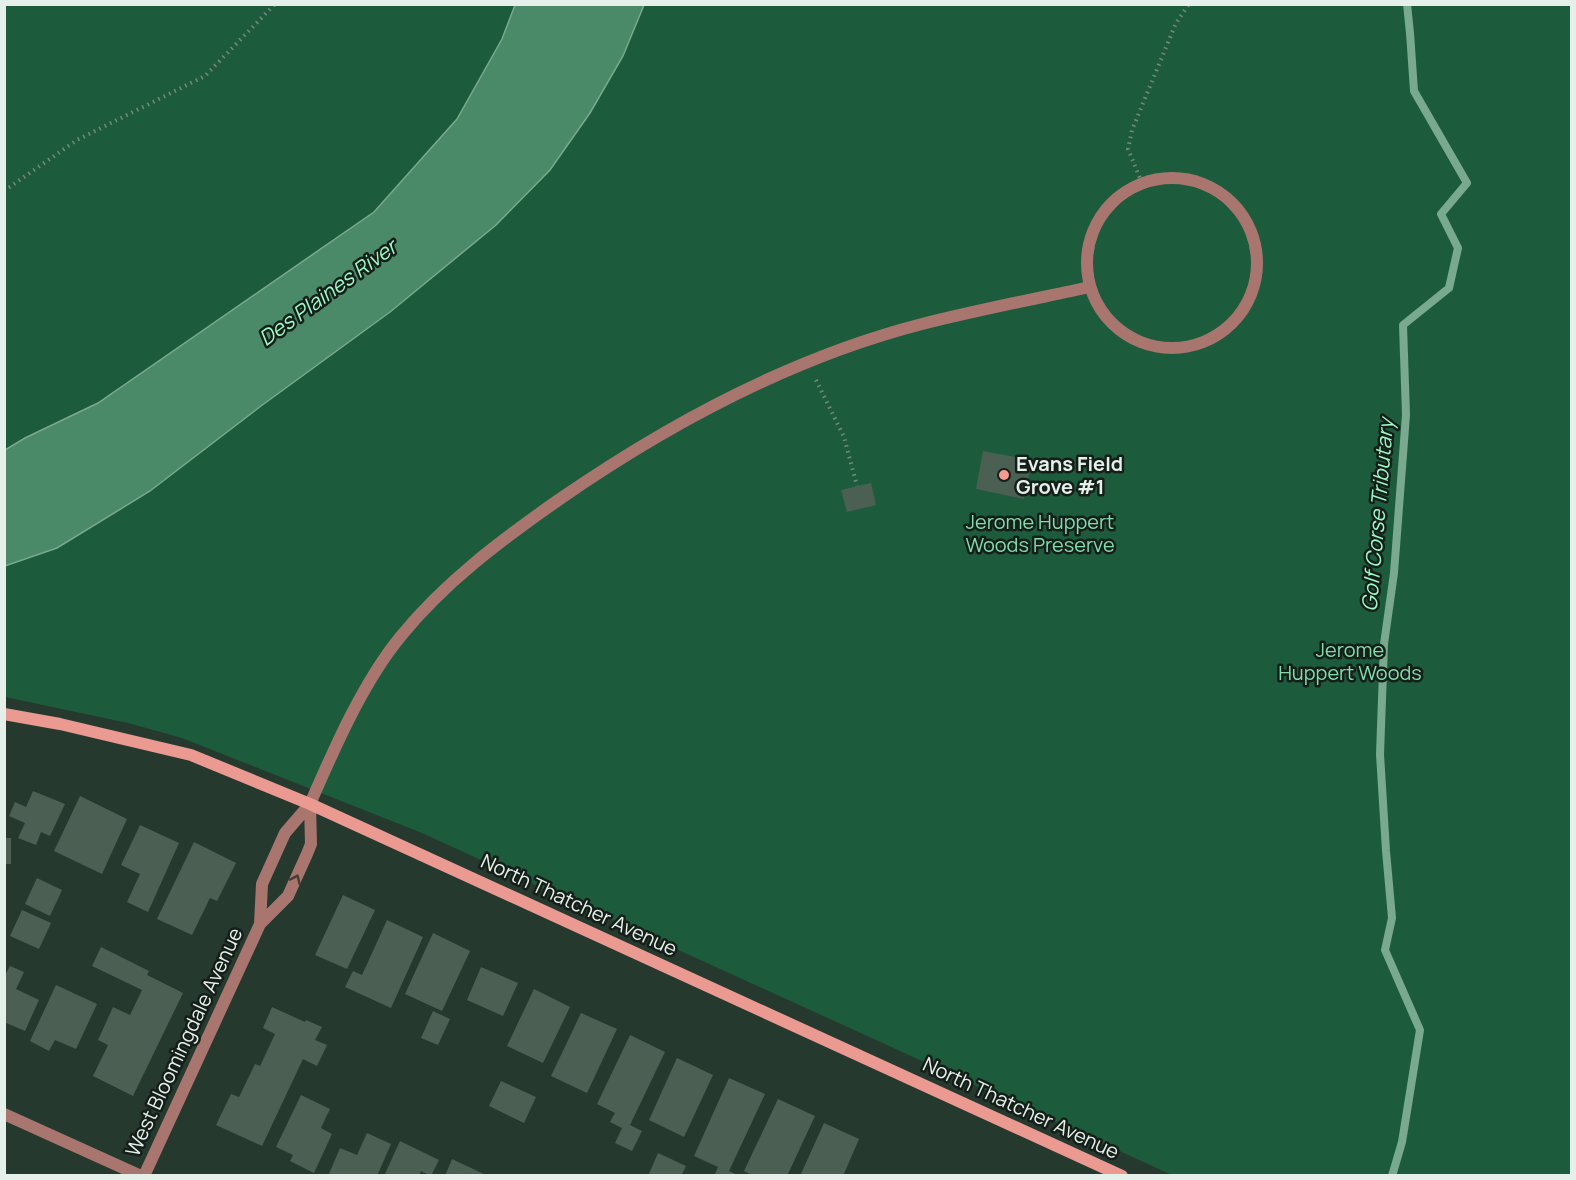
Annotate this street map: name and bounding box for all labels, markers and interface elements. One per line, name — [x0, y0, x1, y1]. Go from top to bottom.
water label: Des Plaines River — [253, 231, 404, 352]
water label: Golf Corse Tributary — [1355, 414, 1400, 612]
place label: Evans Field Grove #1 — [1016, 450, 1123, 500]
marker: Evans Field Grove #1 — [997, 468, 1011, 482]
park label: Jerome Huppert Woods Preserve — [965, 508, 1115, 558]
park label: Jerome Huppert Woods — [1278, 636, 1422, 686]
street label: North Thatcher Avenue — [477, 847, 682, 962]
one-way arrow — [289, 875, 301, 886]
street label: West Bloomingdale Avenue — [119, 923, 248, 1161]
street label: North Thatcher Avenue — [919, 1050, 1124, 1165]

